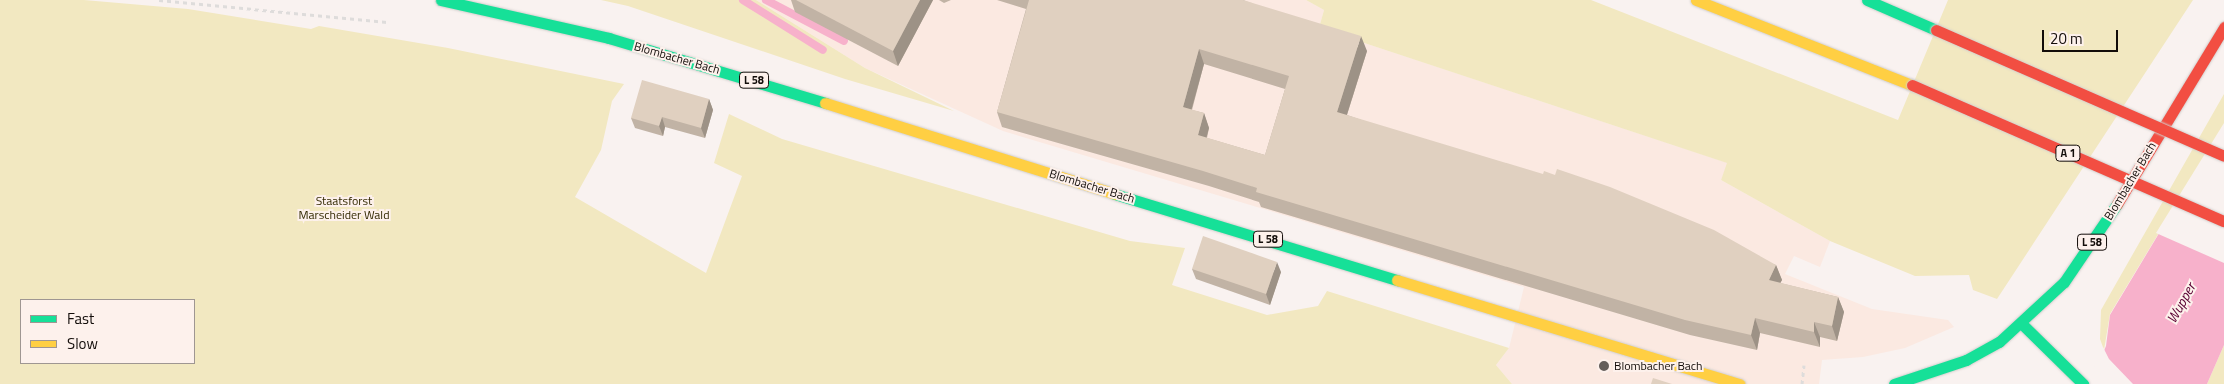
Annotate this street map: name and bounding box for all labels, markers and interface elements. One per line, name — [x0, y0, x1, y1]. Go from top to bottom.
scale bar — [2044, 20, 2120, 52]
text: 20 m — [2050, 27, 2083, 50]
street label: Blombacher Bach — [632, 39, 722, 77]
road number: L 58 — [739, 72, 769, 88]
street label: Blombacher Bach — [2101, 139, 2159, 223]
road number: A 1 — [2054, 144, 2082, 162]
street label: Blombacher Bach — [1048, 166, 1136, 206]
park label: Staatsforst Marscheider Wald — [299, 194, 389, 222]
road number: L 58 — [1253, 230, 1283, 248]
road number: L 58 — [2077, 233, 2107, 250]
water label: Wupper — [2163, 280, 2199, 326]
legend — [20, 299, 195, 364]
text: Fast — [67, 307, 94, 330]
text: Slow — [67, 332, 98, 355]
place label: Blombacher Bach — [1614, 359, 1702, 373]
marker: Blombacher Bach — [1598, 360, 1610, 372]

